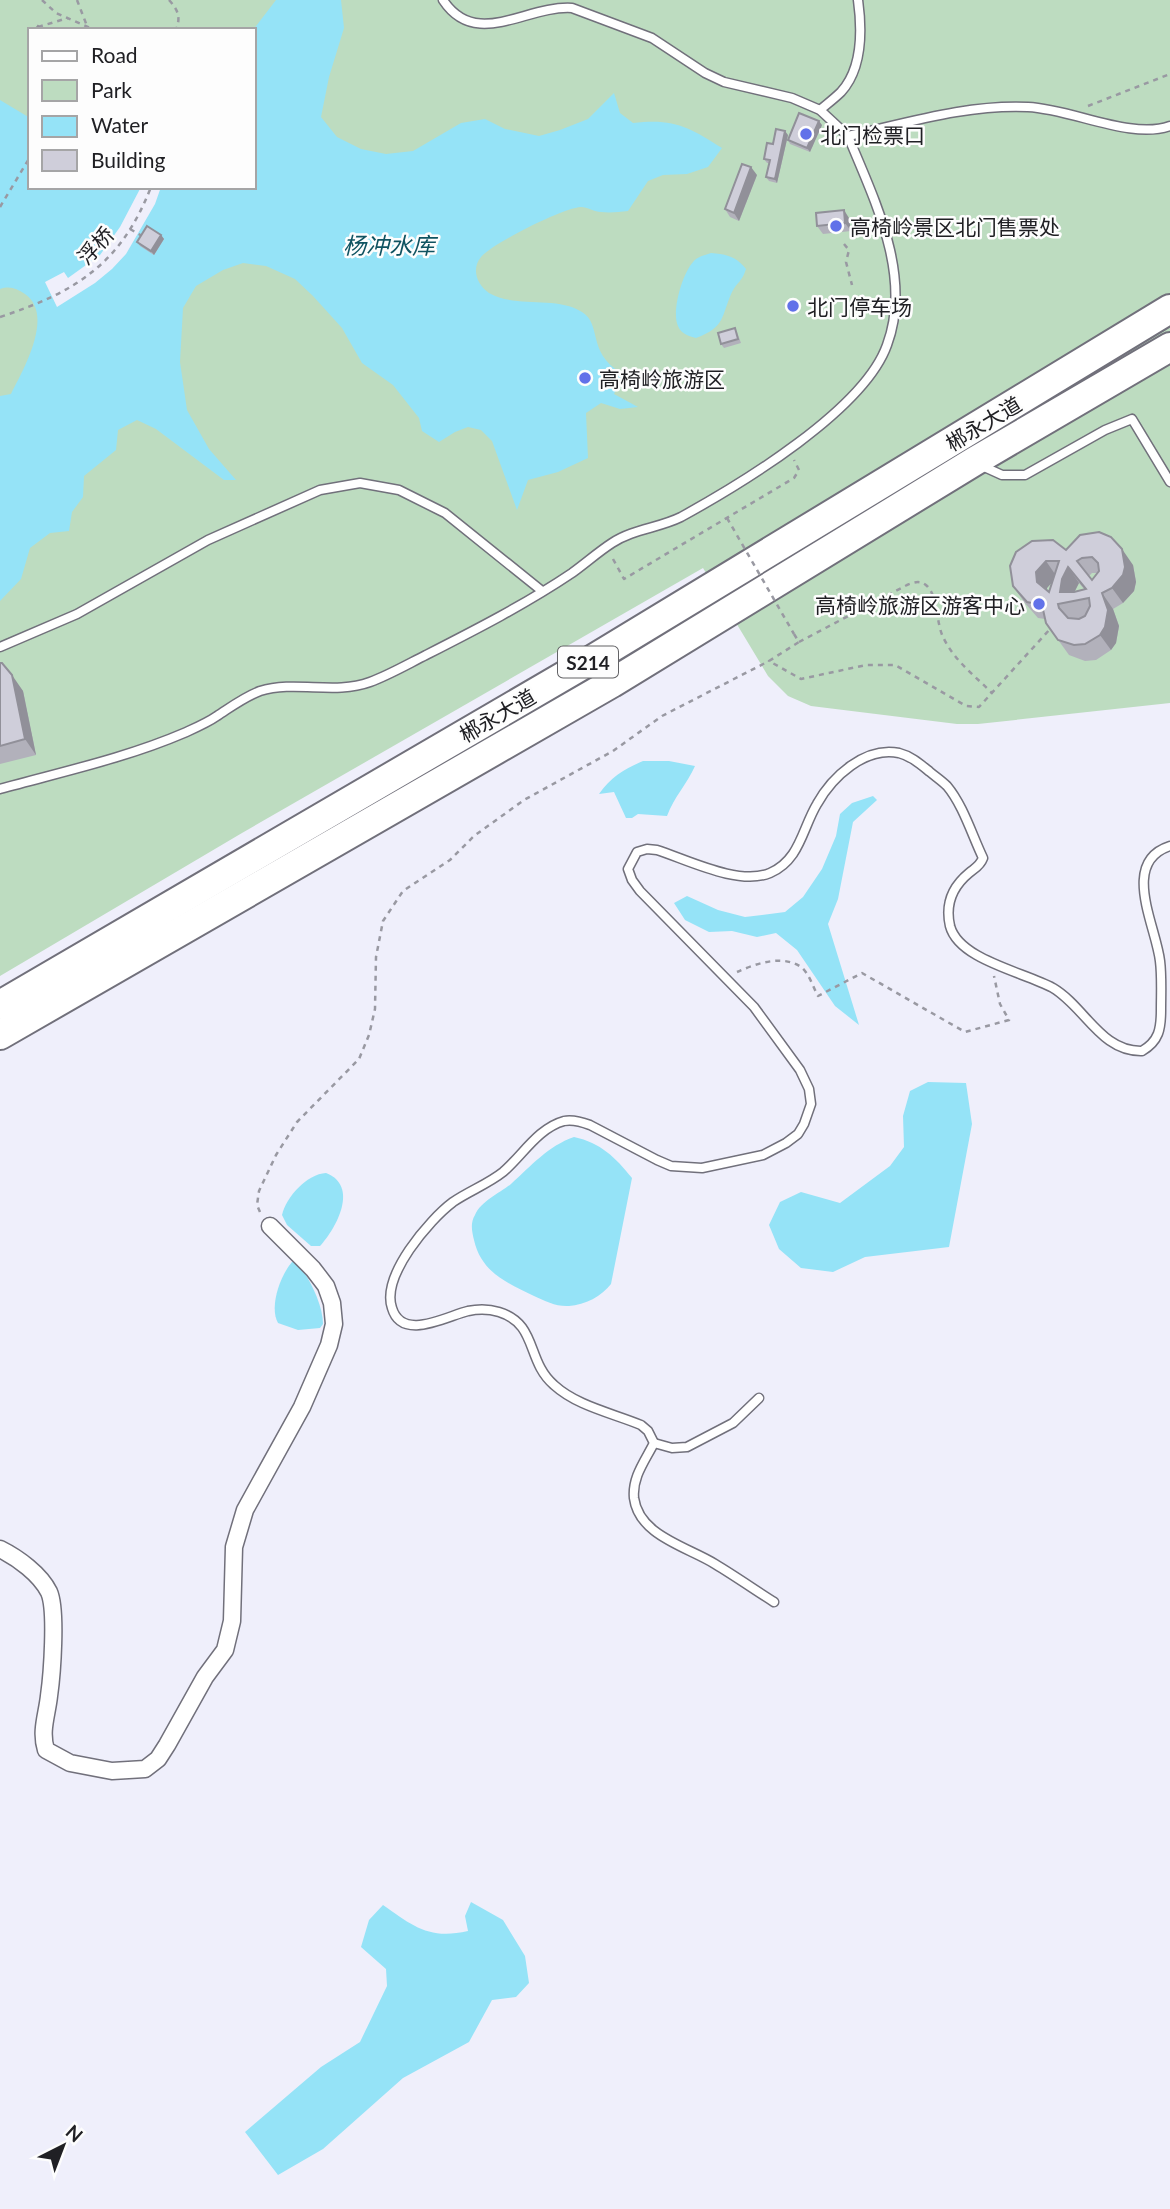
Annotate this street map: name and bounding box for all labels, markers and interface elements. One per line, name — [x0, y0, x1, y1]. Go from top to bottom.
legend — [28, 28, 256, 189]
text: Road — [91, 42, 138, 67]
text: Park — [91, 77, 132, 102]
text: Water — [91, 112, 148, 137]
place label: 北门检票口 — [820, 122, 925, 147]
marker: 北门检票口 — [798, 126, 814, 142]
text: Building — [91, 147, 166, 172]
place label: 高椅岭景区北门售票处 — [850, 214, 1060, 239]
marker: 高椅岭景区北门售票处 — [828, 218, 844, 234]
street label: 浮桥 — [72, 221, 118, 269]
water label: 杨冲水库 — [343, 231, 439, 259]
place label: 北门停车场 — [807, 294, 912, 319]
marker: 北门停车场 — [785, 298, 801, 314]
place label: 高椅岭旅游区 — [599, 366, 725, 391]
marker: 高椅岭旅游区 — [577, 370, 593, 386]
street label: 郴永大道 — [941, 391, 1025, 455]
place label: 高椅岭旅游区游客中心 — [815, 592, 1025, 617]
marker: 高椅岭旅游区游客中心 — [1031, 596, 1047, 612]
road number: S214 — [558, 646, 618, 678]
street label: 郴永大道 — [454, 683, 540, 747]
north arrow — [28, 2111, 98, 2181]
text: N — [62, 2120, 88, 2146]

